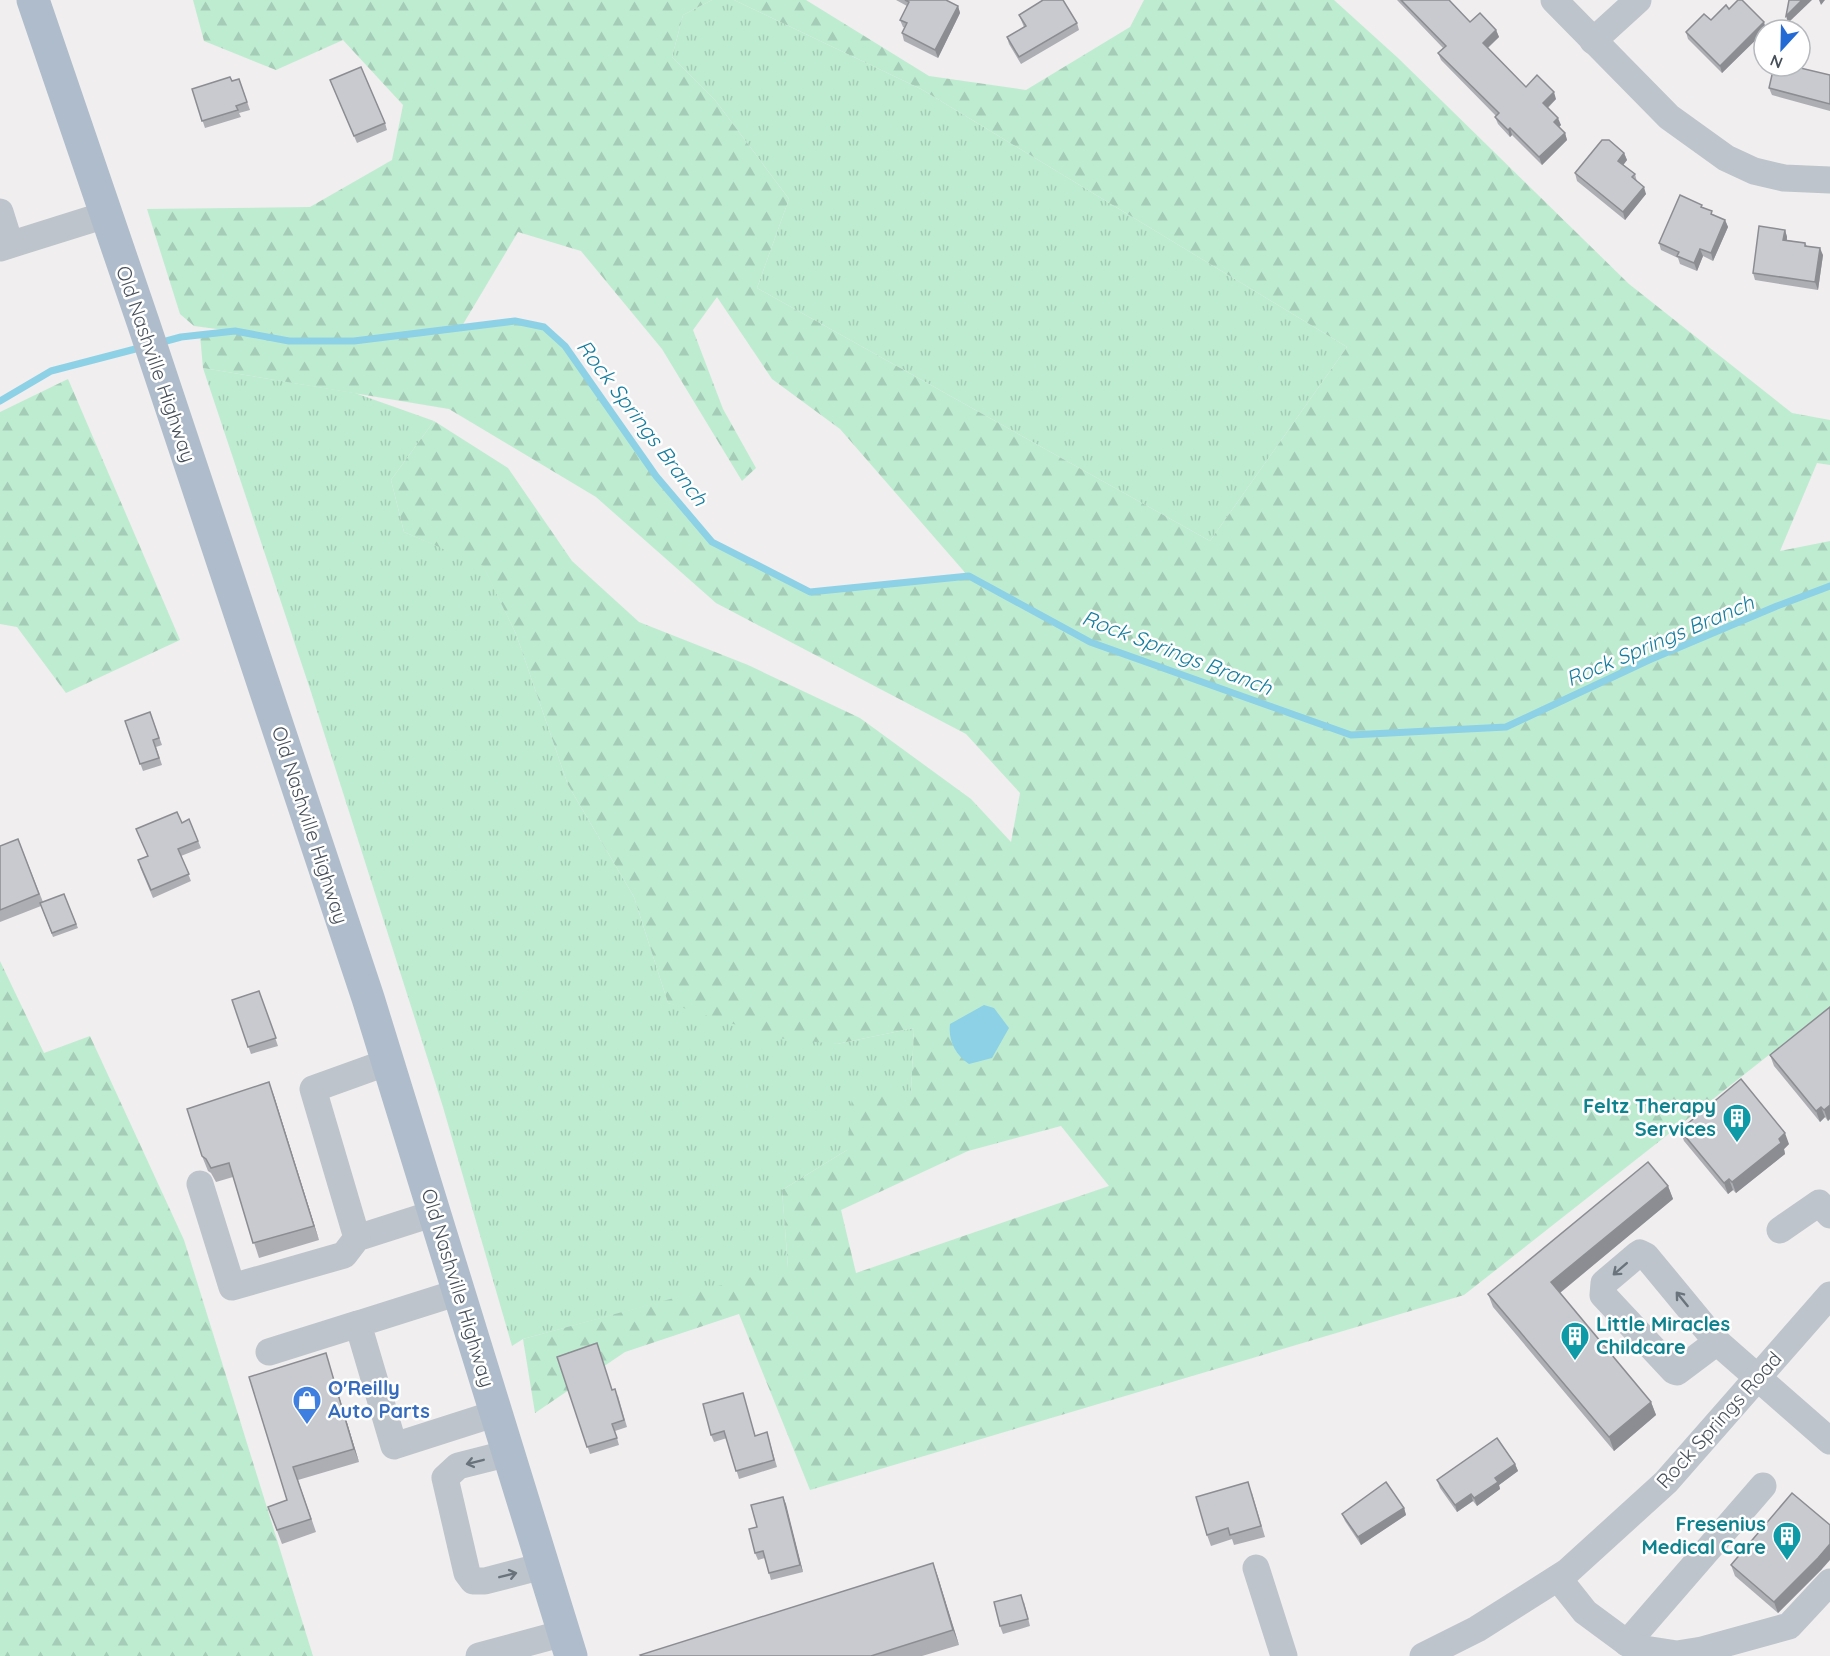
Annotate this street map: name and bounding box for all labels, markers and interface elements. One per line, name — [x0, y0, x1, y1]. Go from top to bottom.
north arrow — [1752, 18, 1812, 78]
text: N — [1767, 50, 1786, 73]
street label: Old Nashville Highway — [111, 262, 202, 465]
water label: Rock Springs Branch — [572, 334, 714, 511]
water label: Rock Springs Branch — [1562, 588, 1758, 691]
water label: Rock Springs Branch — [1079, 604, 1277, 701]
street label: Old Nashville Highway — [267, 723, 354, 927]
place label: Feltz Therapy Services — [1583, 1093, 1716, 1141]
building icon: Feltz Therapy Services — [1721, 1102, 1753, 1144]
street label: Old Nashville Highway — [416, 1186, 501, 1390]
one-way arrow — [1613, 1262, 1628, 1276]
one-way arrow — [1675, 1291, 1688, 1307]
place label: Little Miracles Childcare — [1596, 1311, 1730, 1359]
building icon: Little Miracles Childcare — [1559, 1320, 1591, 1362]
street label: Rock Springs Road — [1651, 1346, 1787, 1493]
place label: O'Reilly Auto Parts — [328, 1375, 430, 1423]
shop icon: O'Reilly Auto Parts — [291, 1384, 323, 1426]
one-way arrow — [466, 1456, 485, 1468]
place label: Fresenius Medical Care — [1641, 1511, 1766, 1559]
building icon: Fresenius Medical Care — [1771, 1520, 1803, 1562]
one-way arrow — [499, 1569, 518, 1581]

